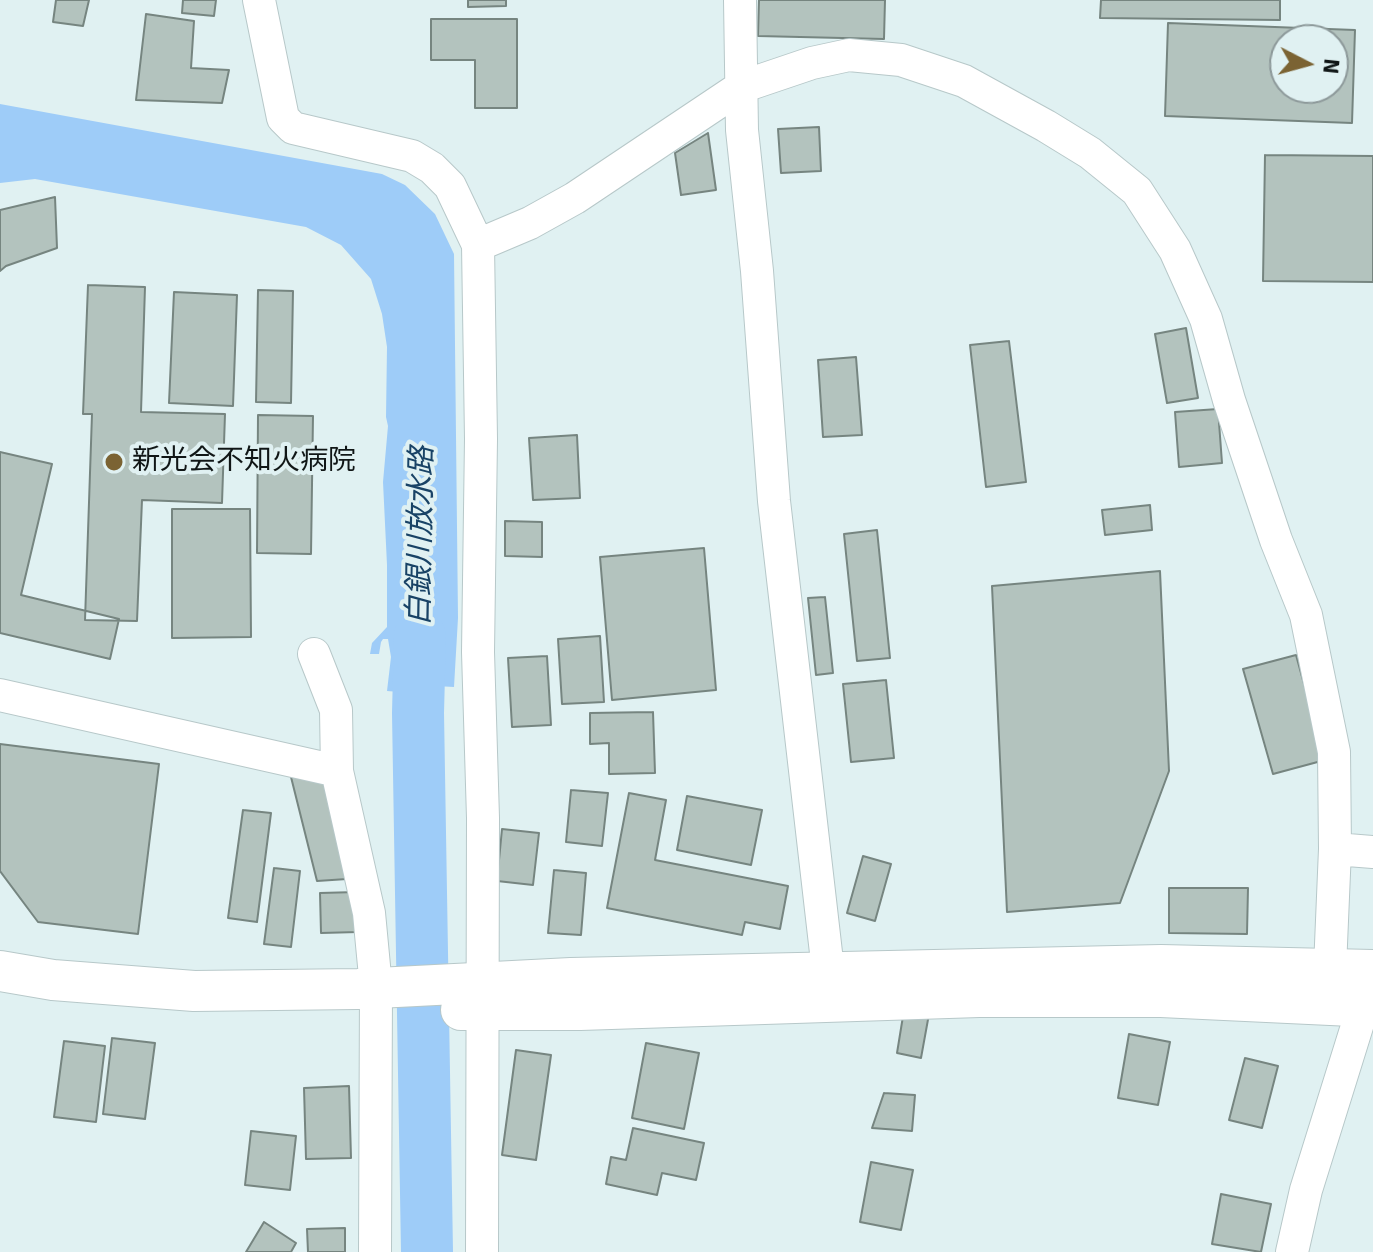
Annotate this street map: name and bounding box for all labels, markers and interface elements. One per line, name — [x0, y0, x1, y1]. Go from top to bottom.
north arrow — [1269, 24, 1349, 104]
text: N — [1317, 57, 1346, 75]
place label: 新光会不知火病院 — [132, 445, 356, 479]
water label: 白銀川放水路 — [402, 446, 442, 626]
marker: 新光会不知火病院 — [103, 451, 125, 473]

